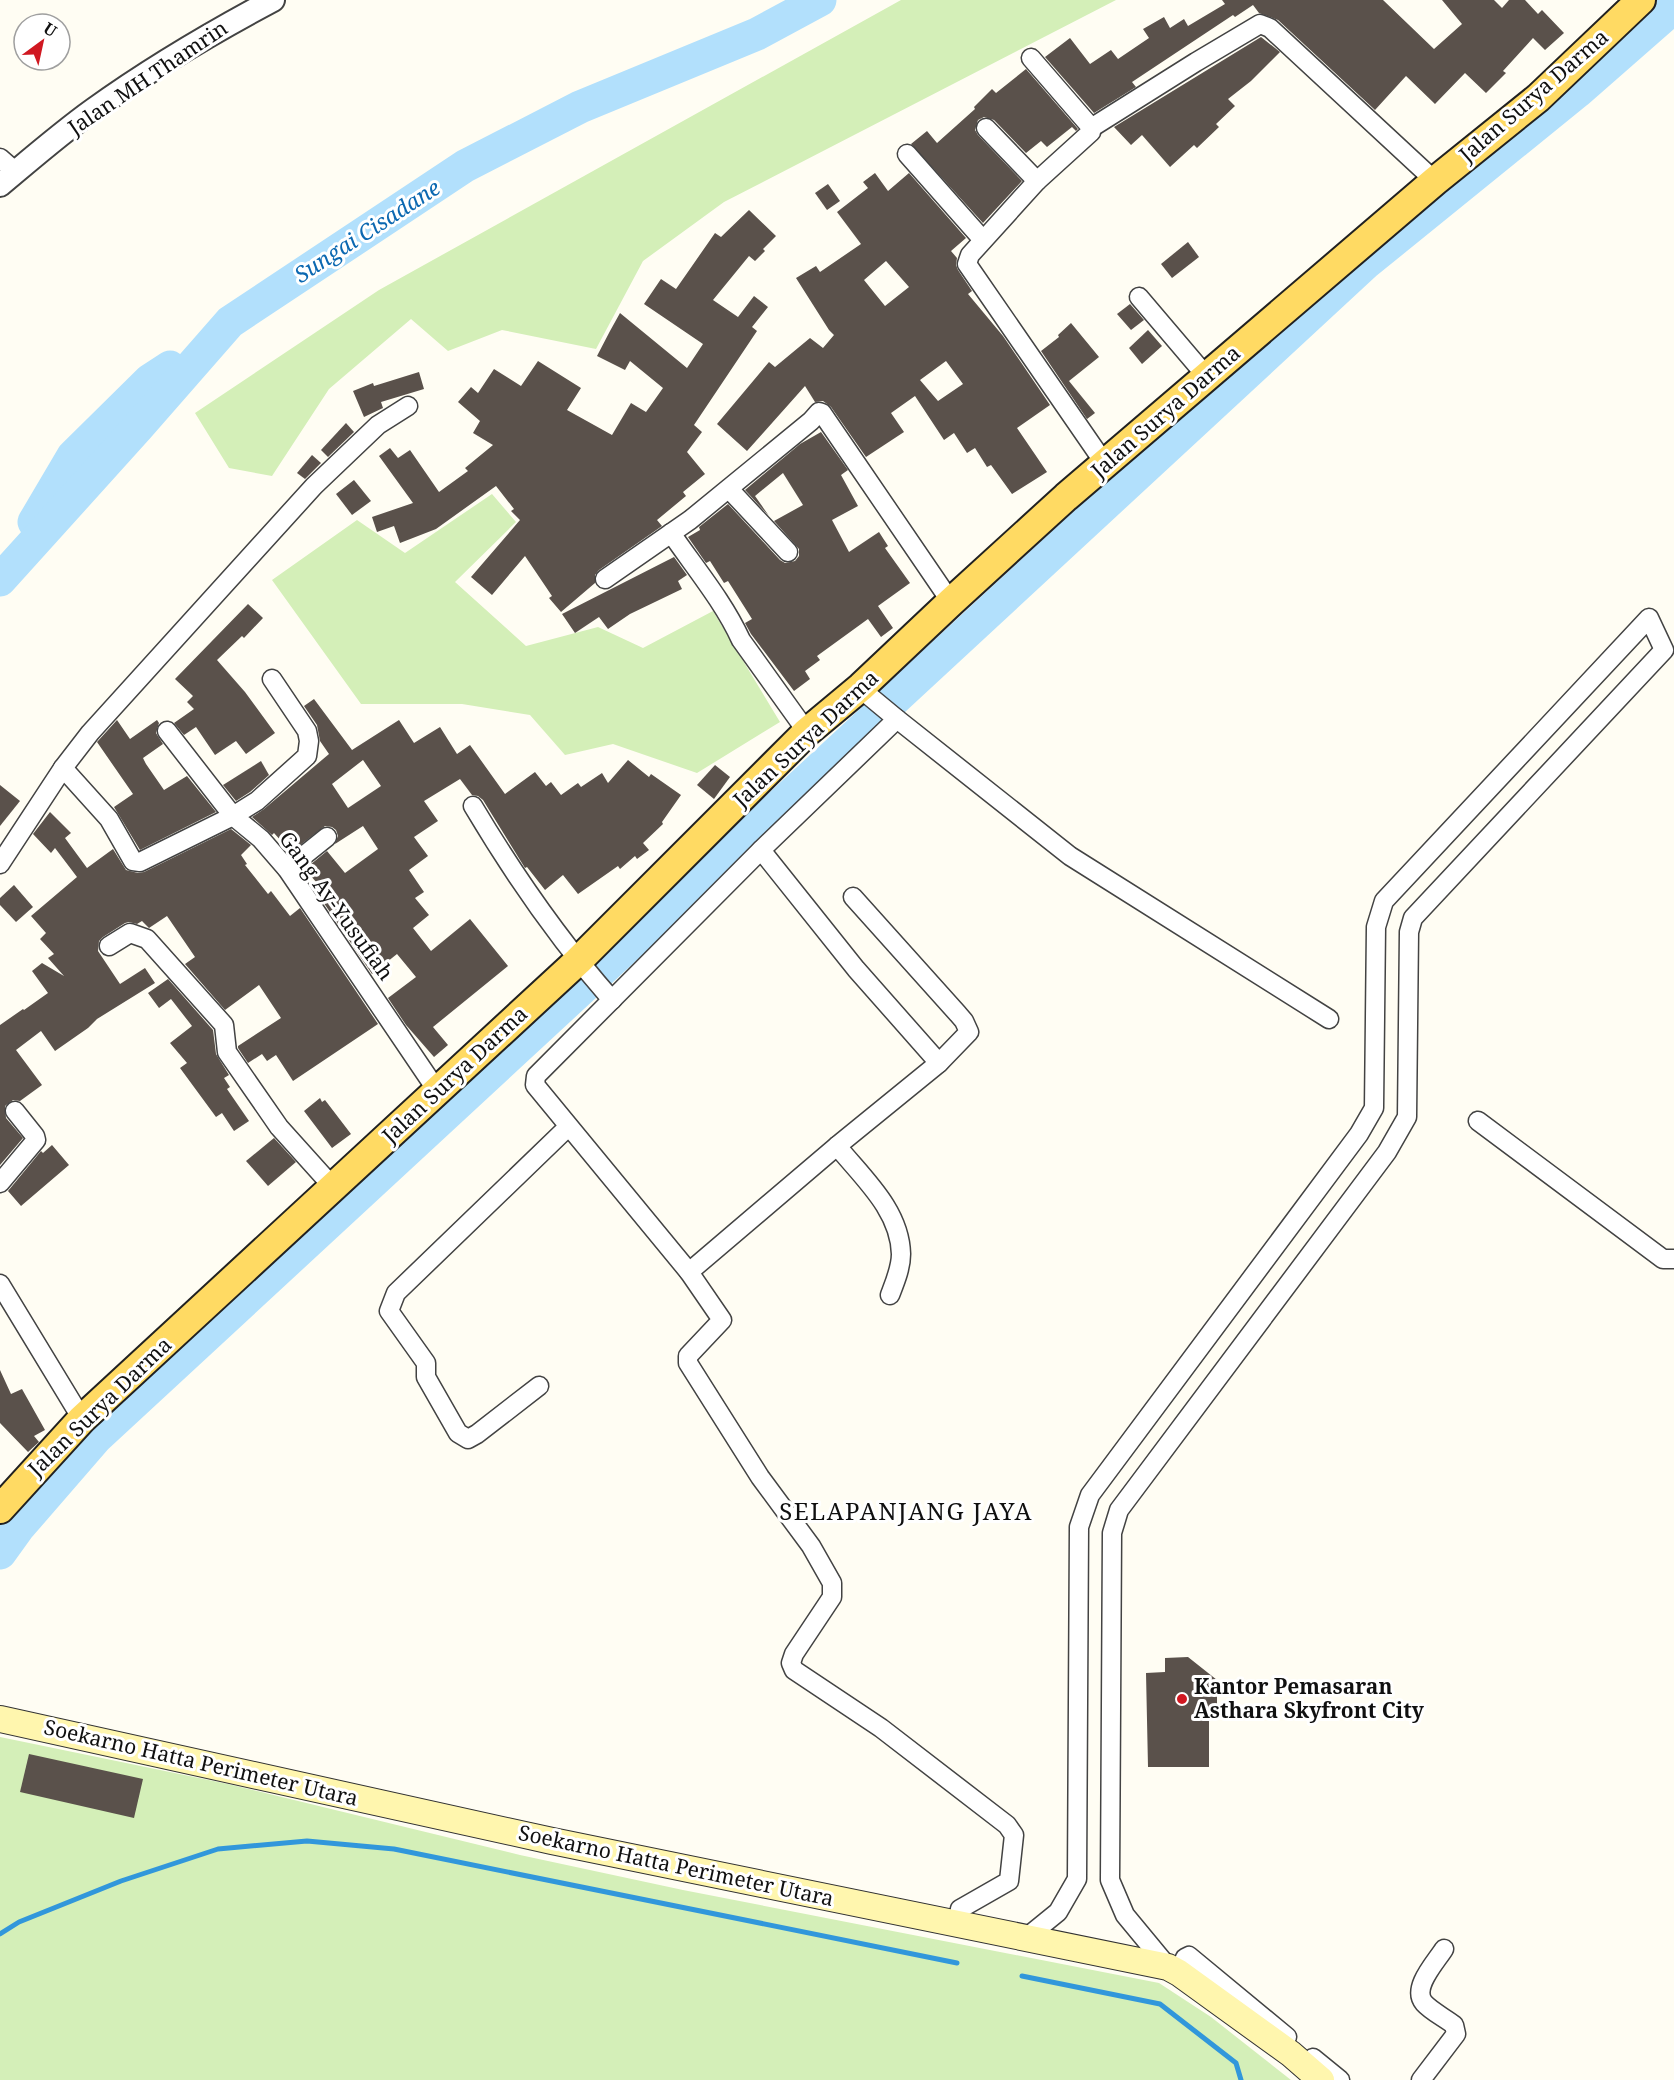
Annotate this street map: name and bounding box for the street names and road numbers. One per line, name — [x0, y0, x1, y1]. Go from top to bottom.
street label: Jalan MH Thamrin — [61, 13, 233, 141]
street label: Jalan Surya Darma — [1452, 23, 1614, 169]
street label: Jalan Surya Darma — [1084, 339, 1246, 485]
street label: Jalan Surya Darma — [726, 664, 884, 814]
street label: Gang Ay-Yusufiah — [273, 825, 400, 985]
street label: Jalan Surya Darma — [375, 1000, 533, 1150]
street label: Jalan Surya Darma — [21, 1331, 177, 1483]
street label: Soekarno Hatta Perimeter Utara — [41, 1712, 361, 1812]
street label: Soekarno Hatta Perimeter Utara — [516, 1818, 836, 1912]

